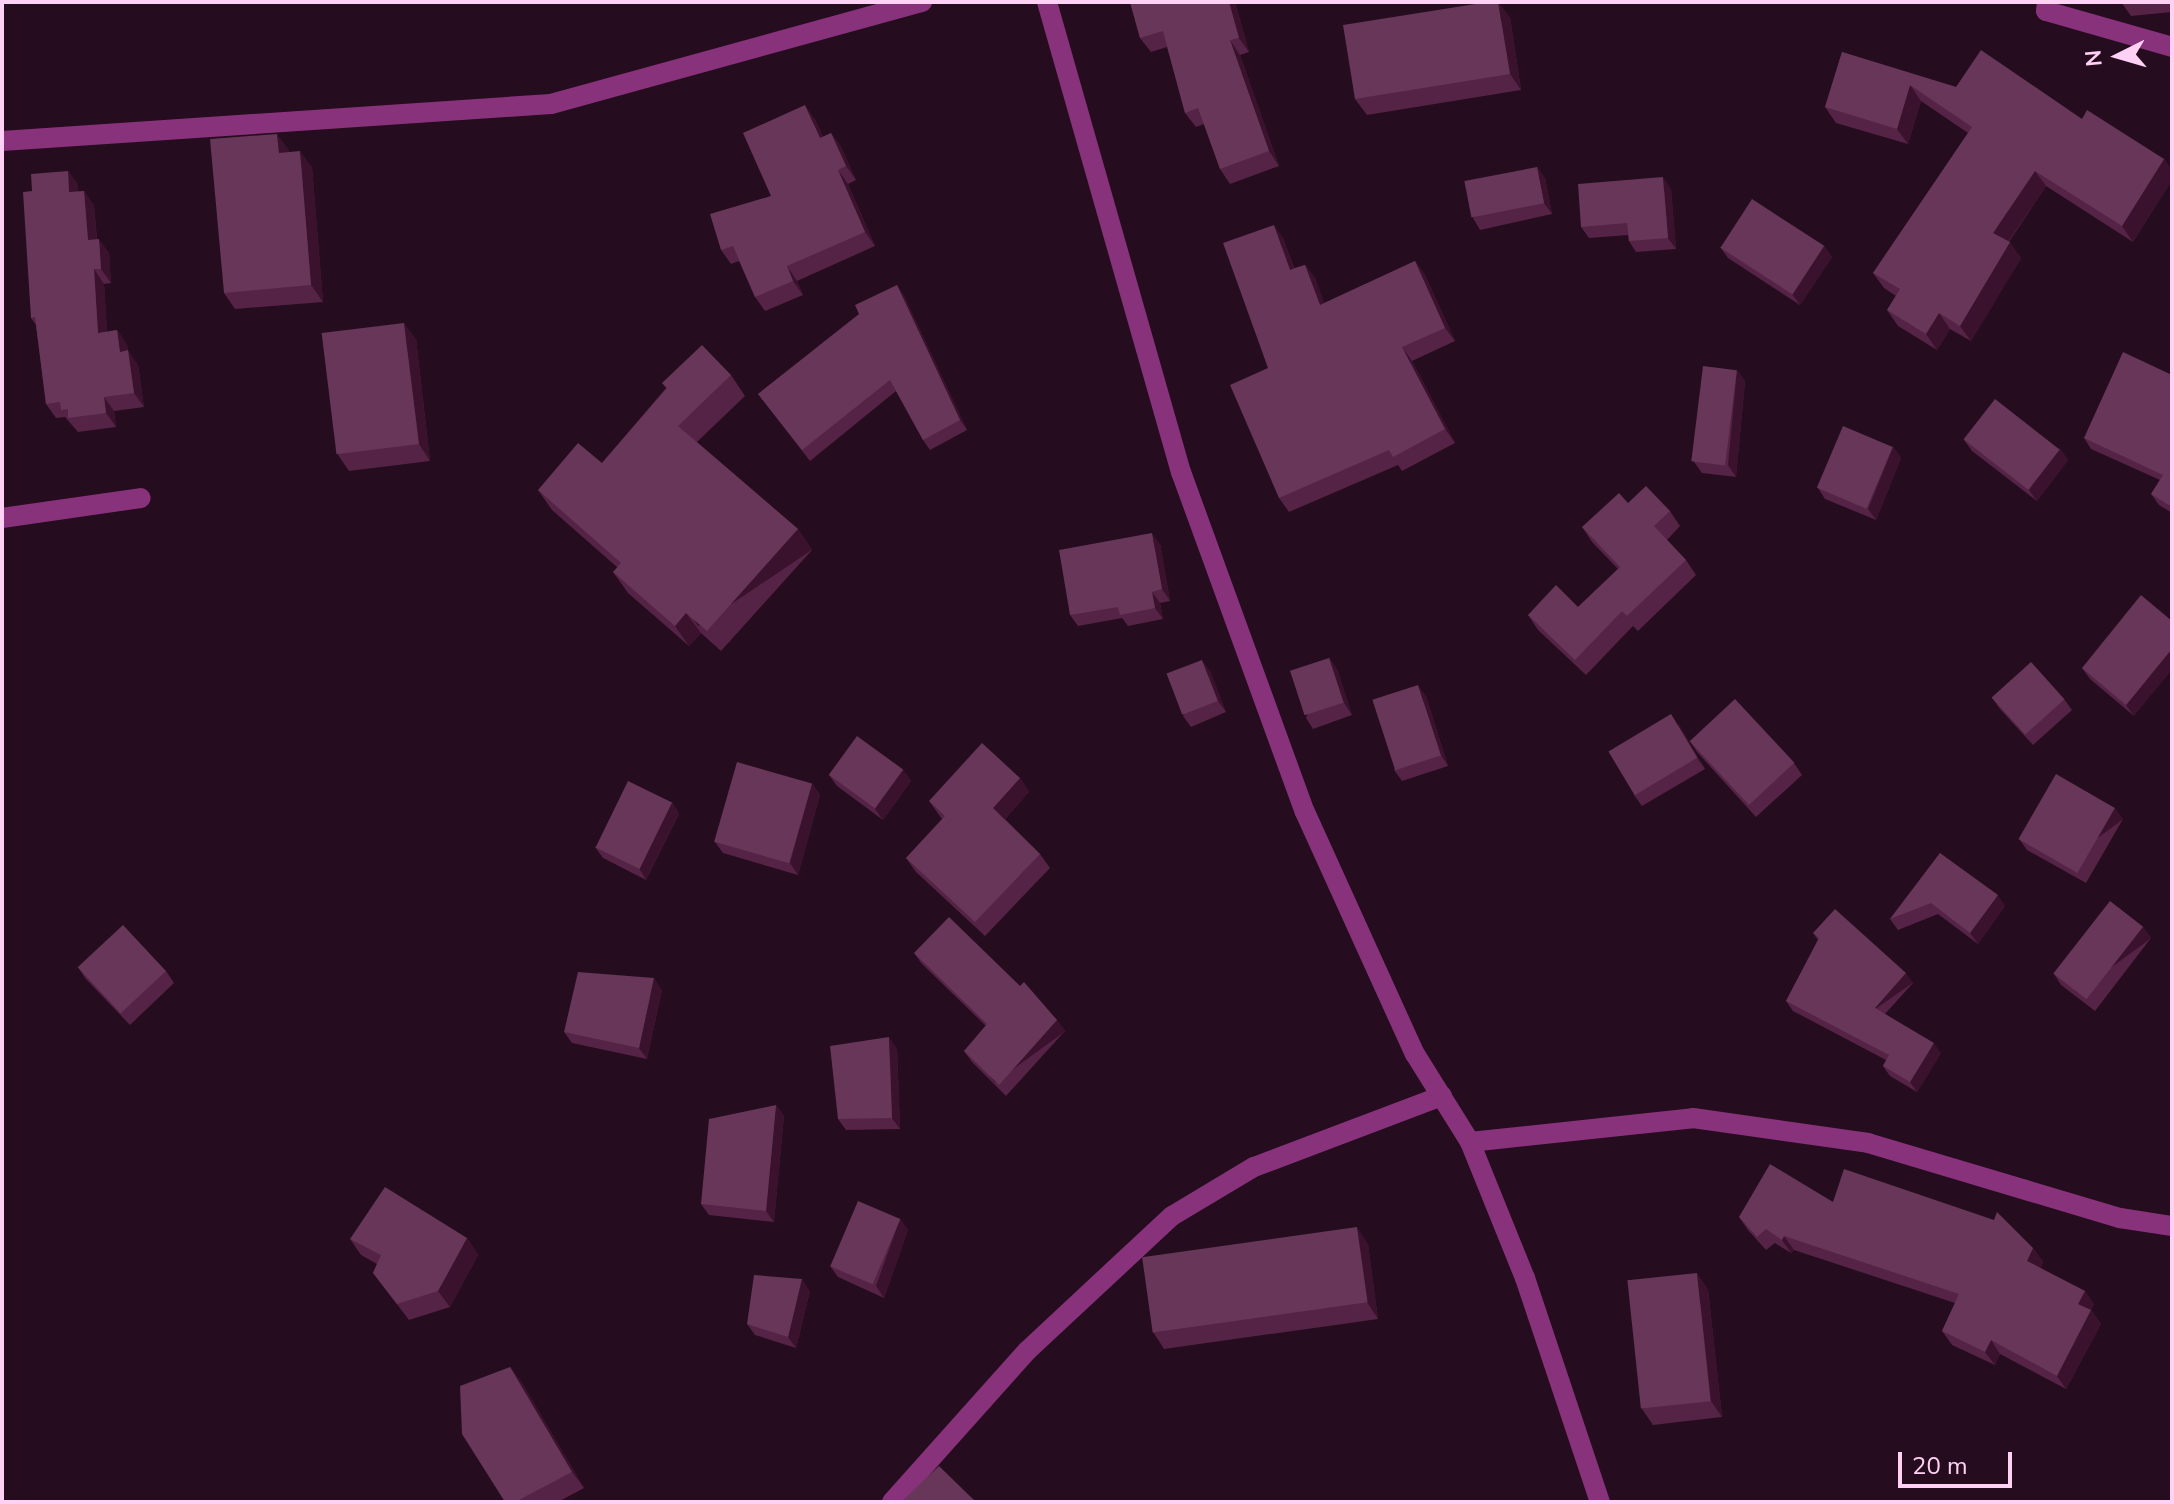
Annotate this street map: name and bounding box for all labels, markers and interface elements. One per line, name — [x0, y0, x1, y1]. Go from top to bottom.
north arrow — [2078, 16, 2158, 96]
text: N — [2078, 49, 2110, 68]
scale bar — [1902, 1436, 2016, 1486]
text: 20 m — [1912, 1450, 1968, 1482]

